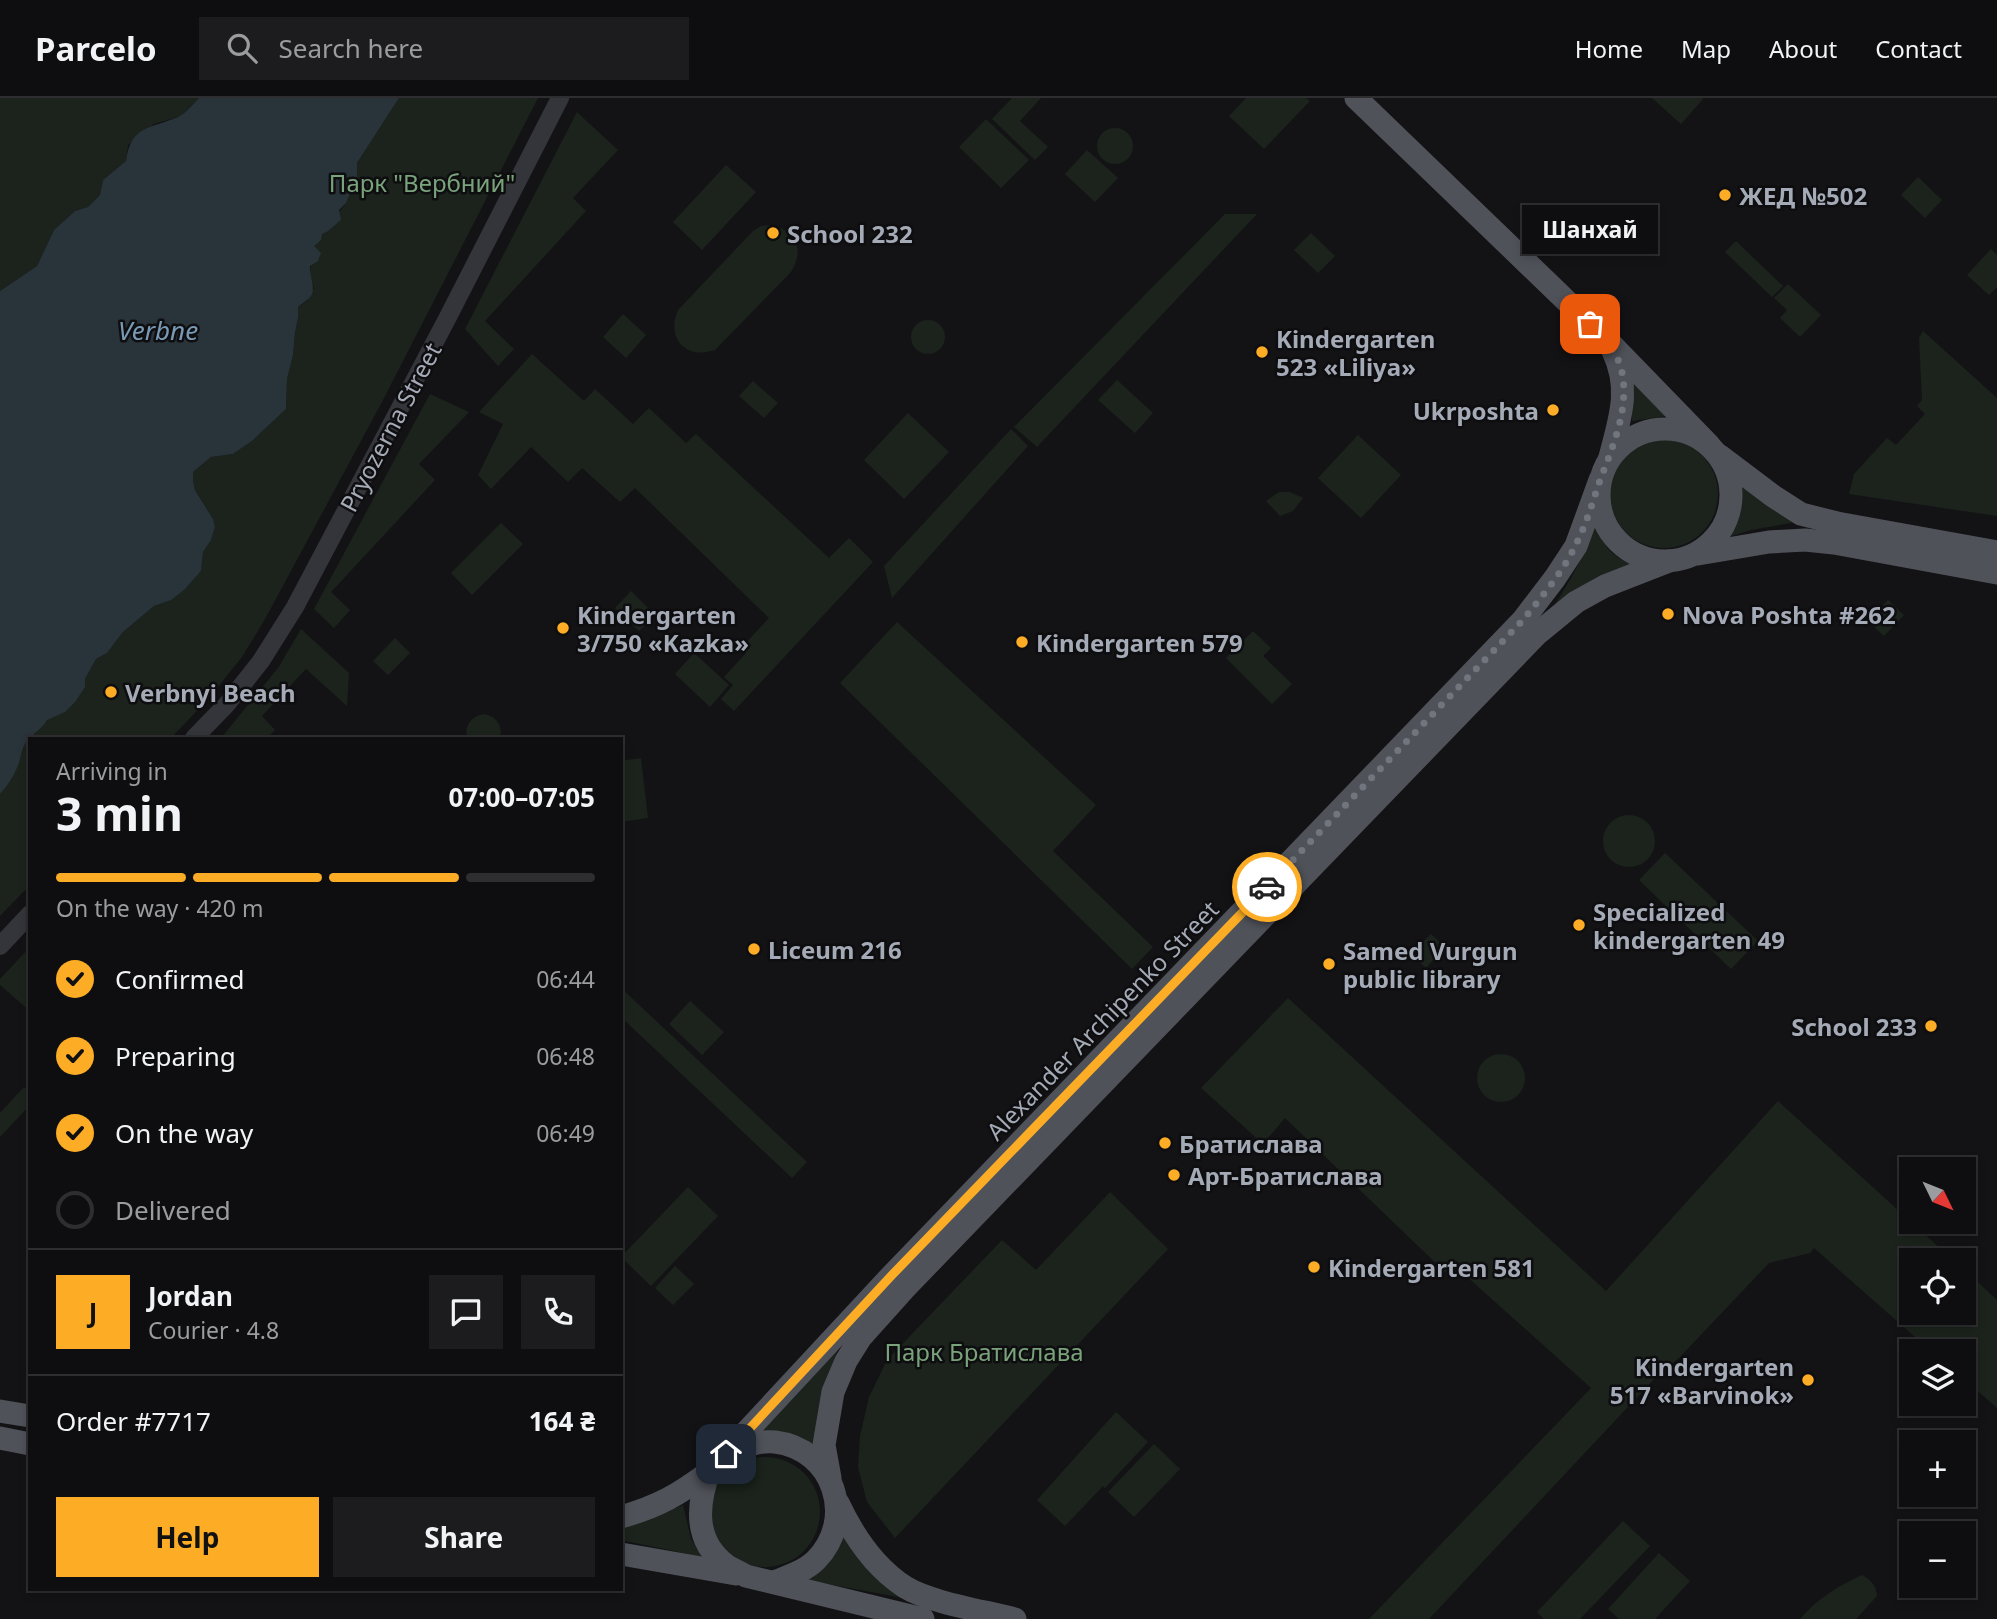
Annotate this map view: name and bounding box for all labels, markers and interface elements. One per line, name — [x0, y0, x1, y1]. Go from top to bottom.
search box — [199, 17, 689, 80]
text: Parcelo — [35, 26, 157, 71]
icon: search — [223, 29, 261, 67]
text: Search here — [279, 30, 423, 66]
text: Home — [1575, 32, 1643, 65]
text: Map — [1681, 32, 1731, 65]
text: About — [1769, 32, 1837, 65]
text: Contact — [1875, 32, 1962, 65]
park label: Парк "Вербний" — [329, 166, 515, 199]
place label: ЖЕД №502 — [1739, 179, 1867, 212]
marker: ЖЕД №502 — [1717, 187, 1733, 203]
callout: Шанхай — [1522, 205, 1658, 254]
text: Шанхай — [1542, 213, 1638, 245]
place label: School 232 — [787, 217, 913, 250]
marker: School 232 — [765, 225, 781, 241]
pin — [1560, 294, 1620, 354]
icon: bag — [1571, 305, 1609, 343]
water label: Verbne — [118, 312, 198, 348]
place label: Kindergarten 523 «Liliya» — [1276, 322, 1435, 383]
street label: Pryozerna Street — [331, 336, 449, 517]
marker: Kindergarten 523 «Liliya» — [1254, 344, 1270, 360]
place label: Ukrposhta — [1413, 394, 1539, 427]
marker: Ukrposhta — [1545, 402, 1561, 418]
place label: Kindergarten 3/750 «Kazka» — [577, 598, 749, 659]
place label: Nova Poshta #262 — [1682, 598, 1896, 631]
marker: Nova Poshta #262 — [1660, 606, 1676, 622]
marker: Kindergarten 3/750 «Kazka» — [555, 620, 571, 636]
place label: Kindergarten 579 — [1036, 626, 1243, 659]
marker: Kindergarten 579 — [1014, 634, 1030, 650]
place label: Verbnyi Beach — [125, 676, 296, 709]
marker: Verbnyi Beach — [103, 684, 119, 700]
text: Arriving in — [56, 755, 168, 787]
text: 07:00–07:05 — [448, 779, 595, 815]
text: 3 min — [56, 782, 183, 844]
courier — [1232, 852, 1302, 922]
icon: car — [1248, 868, 1286, 906]
text: On the way · 420 m — [56, 892, 263, 924]
street label: Alexander Archipenko Street — [979, 893, 1226, 1147]
place label: Specialized kindergarten 49 — [1593, 895, 1785, 956]
marker: Specialized kindergarten 49 — [1571, 917, 1587, 933]
place label: Liceum 216 — [768, 933, 902, 966]
place label: Samed Vurgun public library — [1343, 934, 1518, 995]
marker: Liceum 216 — [746, 941, 762, 957]
marker: Samed Vurgun public library — [1321, 956, 1337, 972]
icon: check — [56, 960, 94, 998]
text: Confirmed — [115, 961, 245, 997]
text: 06:44 — [536, 963, 595, 995]
place label: School 233 — [1791, 1010, 1917, 1043]
marker: School 233 — [1923, 1018, 1939, 1034]
icon: check — [56, 1037, 94, 1075]
text: Preparing — [115, 1038, 236, 1074]
text: 06:48 — [536, 1040, 595, 1072]
icon: check — [56, 1114, 94, 1152]
text: On the way — [115, 1115, 253, 1151]
text: 06:49 — [536, 1117, 595, 1149]
place label: Братислава — [1179, 1127, 1323, 1160]
marker: Братислава — [1157, 1135, 1173, 1151]
north arrow — [1899, 1157, 1976, 1234]
map controls — [1899, 1157, 1976, 1598]
place label: Арт-Братислава — [1188, 1159, 1383, 1192]
marker: Арт-Братислава — [1166, 1167, 1182, 1183]
text: Delivered — [115, 1192, 231, 1228]
button: locate — [1899, 1248, 1976, 1325]
place label: Kindergarten 581 — [1328, 1251, 1535, 1284]
marker: Kindergarten 581 — [1306, 1259, 1322, 1275]
button: chat — [429, 1275, 503, 1349]
button: phone — [521, 1275, 595, 1349]
text: Jordan — [148, 1278, 233, 1314]
text: J — [89, 1294, 97, 1330]
text: Courier · 4.8 — [148, 1314, 279, 1346]
park label: Парк Братислава — [884, 1335, 1084, 1368]
button: layers — [1899, 1339, 1976, 1416]
place label: Kindergarten 517 «Barvinok» — [1610, 1350, 1794, 1411]
marker: Kindergarten 517 «Barvinok» — [1800, 1372, 1816, 1388]
text: Order #7717 — [56, 1403, 211, 1439]
text: 164 ₴ — [529, 1403, 595, 1439]
pin — [696, 1424, 756, 1484]
button: + — [1899, 1430, 1976, 1507]
icon: home — [707, 1435, 745, 1473]
button: Help — [56, 1497, 319, 1577]
button: Share — [333, 1497, 595, 1577]
button: − — [1899, 1521, 1976, 1598]

